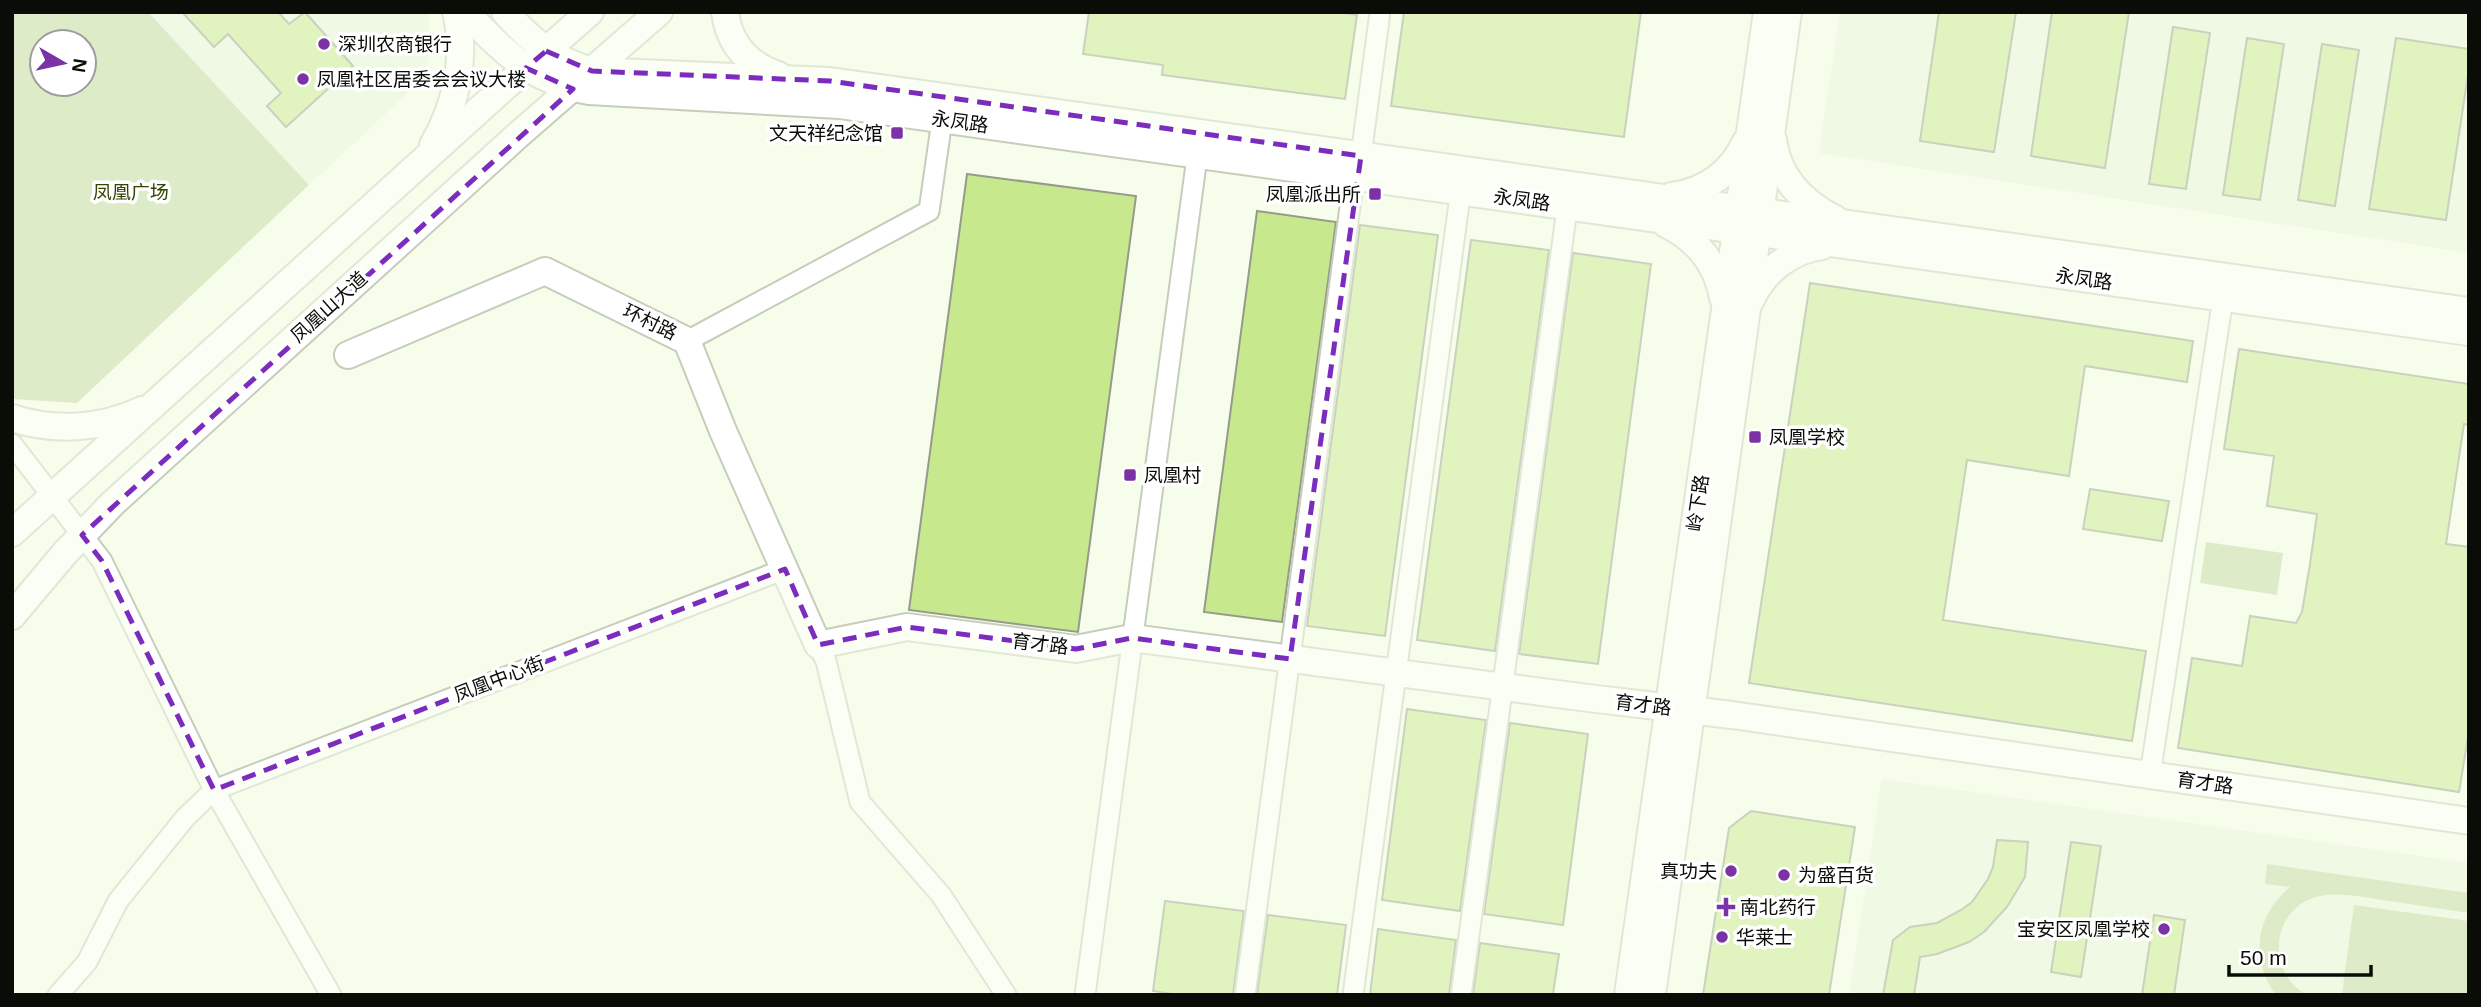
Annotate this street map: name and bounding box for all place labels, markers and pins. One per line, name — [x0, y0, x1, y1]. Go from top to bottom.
place label: 深圳农商银行 — [338, 34, 452, 55]
marker: 深圳农商银行 — [316, 36, 332, 52]
place label: 凤凰社区居委会会议大楼 — [317, 69, 526, 90]
marker: 凤凰社区居委会会议大楼 — [295, 71, 311, 87]
place label: 文天祥纪念馆 — [769, 123, 883, 144]
marker: 文天祥纪念馆 — [889, 125, 905, 141]
place label: 凤凰派出所 — [1266, 184, 1361, 205]
marker: 凤凰派出所 — [1367, 186, 1383, 202]
place label: 凤凰学校 — [1769, 427, 1845, 448]
marker: 凤凰学校 — [1747, 429, 1763, 445]
place label: 凤凰村 — [1144, 465, 1201, 486]
marker: 凤凰村 — [1122, 467, 1138, 483]
place label: 真功夫 — [1660, 861, 1717, 882]
marker: 真功夫 — [1723, 863, 1739, 879]
place label: 为盛百货 — [1798, 865, 1874, 886]
marker: 为盛百货 — [1776, 867, 1792, 883]
place label: 南北药行 — [1740, 897, 1816, 918]
marker: 南北药行 — [1718, 899, 1734, 915]
place label: 宝安区凤凰学校 — [2017, 919, 2150, 940]
marker: 宝安区凤凰学校 — [2156, 921, 2172, 937]
place label: 华莱士 — [1736, 927, 1793, 948]
marker: 华莱士 — [1714, 929, 1730, 945]

